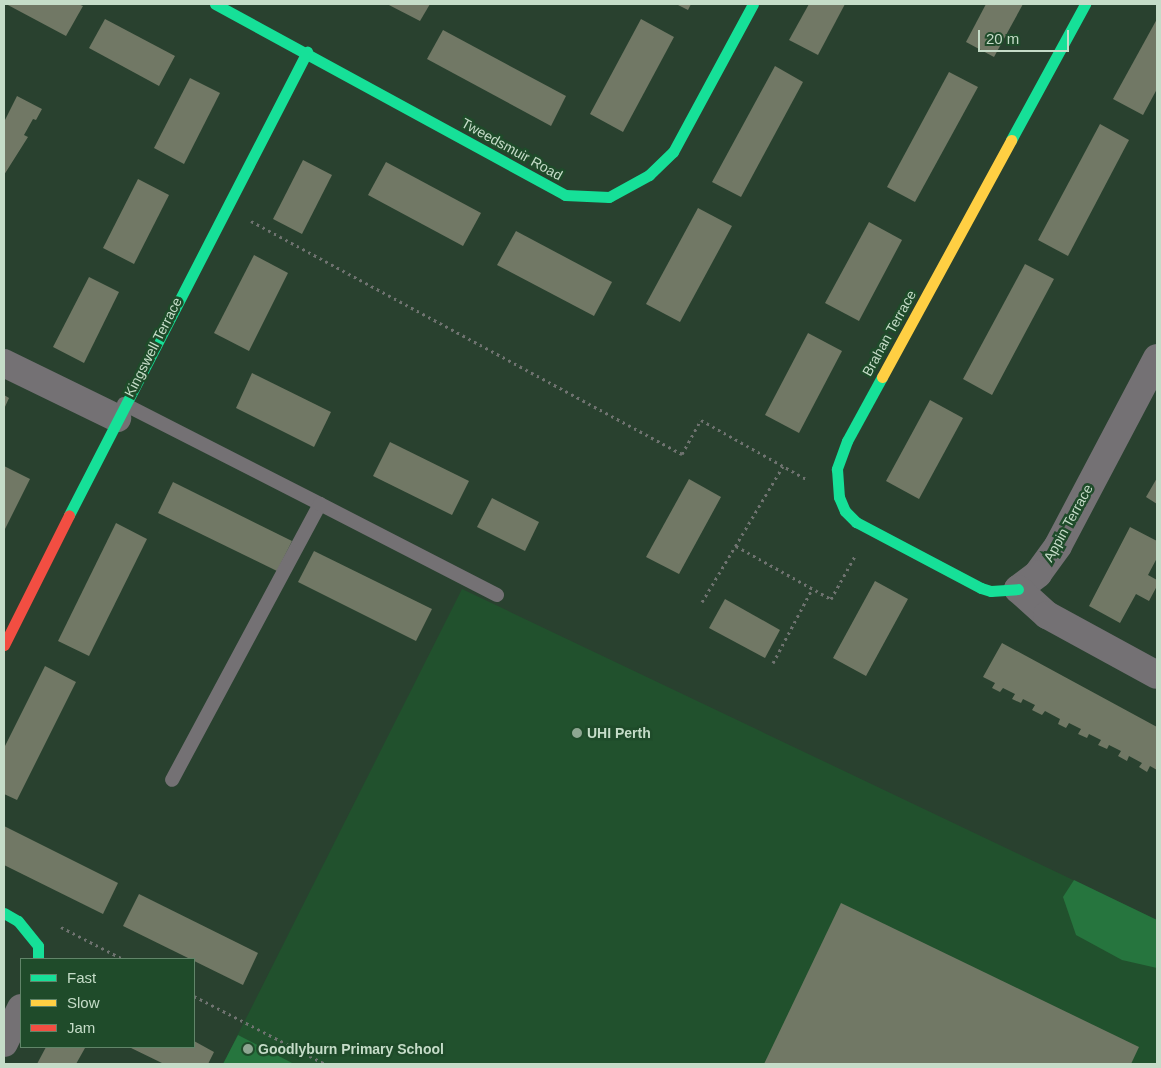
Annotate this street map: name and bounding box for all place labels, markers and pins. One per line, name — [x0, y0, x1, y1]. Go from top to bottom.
place label: UHI Perth — [587, 725, 651, 741]
marker: UHI Perth — [571, 727, 583, 739]
place label: Goodlyburn Primary School — [258, 1041, 444, 1057]
marker: Goodlyburn Primary School — [242, 1043, 254, 1055]

